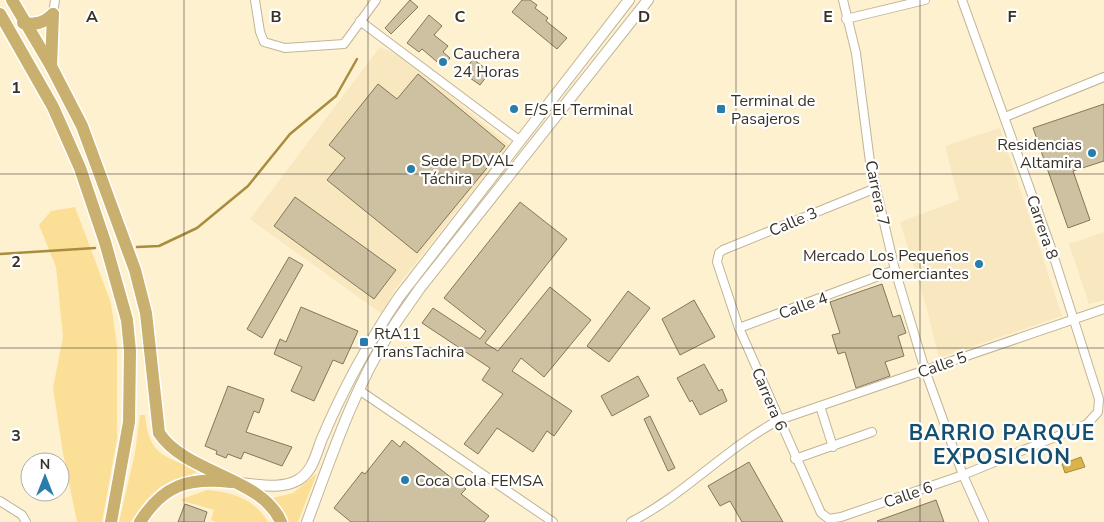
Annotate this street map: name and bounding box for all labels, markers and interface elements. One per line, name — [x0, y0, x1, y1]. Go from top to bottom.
text: A — [86, 6, 98, 28]
text: B — [270, 6, 282, 28]
text: C — [455, 6, 466, 28]
text: D — [638, 6, 650, 28]
text: E — [823, 6, 833, 28]
text: F — [1008, 6, 1017, 28]
place label: Cauchera 24 Horas — [453, 43, 520, 83]
marker: Cauchera 24 Horas — [437, 56, 449, 68]
text: 1 — [11, 77, 21, 99]
place label: Terminal de Pasajeros — [731, 90, 815, 130]
place label: E/S El Terminal — [524, 99, 633, 121]
marker: E/S El Terminal — [508, 103, 520, 115]
marker: Terminal de Pasajeros — [715, 103, 727, 115]
place label: Residencias Altamira — [997, 134, 1082, 174]
marker: Residencias Altamira — [1086, 147, 1098, 159]
place label: Sede PDVAL Táchira — [421, 150, 514, 190]
street label: Carrera 7 — [859, 158, 895, 228]
marker: Sede PDVAL Táchira — [405, 163, 417, 175]
street label: Carrera 8 — [1021, 192, 1063, 262]
street label: Calle 3 — [766, 202, 821, 242]
place label: Mercado Los Pequeños Comerciantes — [803, 245, 969, 285]
text: 2 — [11, 251, 21, 273]
marker: Mercado Los Pequeños Comerciantes — [973, 258, 985, 270]
street label: Calle 4 — [776, 287, 831, 325]
place label: RtA11 TransTachira — [374, 323, 465, 363]
marker: RtA11 TransTachira — [358, 336, 370, 348]
street label: Calle 5 — [915, 346, 970, 384]
street label: Carrera 6 — [746, 364, 792, 434]
district label: BARRIO PARQUE EXPOSICION — [909, 419, 1095, 471]
text: 3 — [11, 425, 21, 447]
north arrow — [20, 452, 70, 502]
text: N — [40, 455, 50, 474]
place label: Coca Cola FEMSA — [415, 470, 544, 492]
marker: Coca Cola FEMSA — [399, 474, 411, 486]
street label: Calle 6 — [881, 476, 936, 514]

